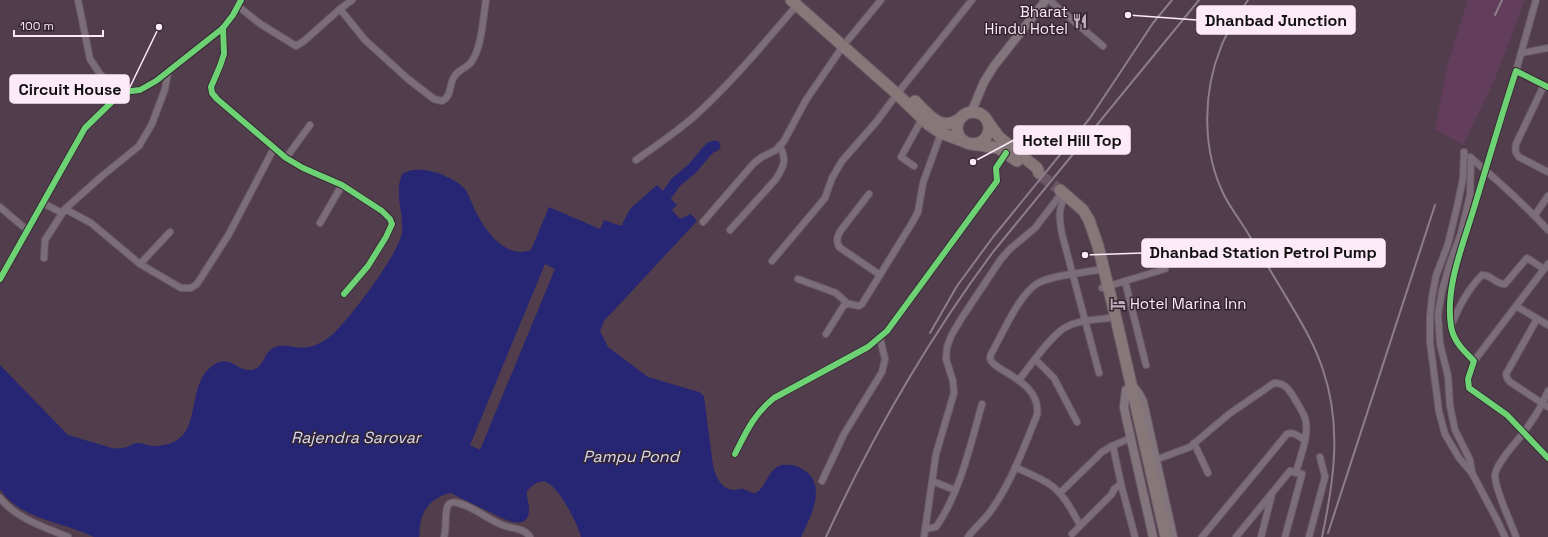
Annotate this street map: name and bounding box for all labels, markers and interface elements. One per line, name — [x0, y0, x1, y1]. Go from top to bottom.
place label: Bharat Hindu Hotel — [985, 2, 1068, 38]
callout: Dhanbad Junction — [1197, 6, 1355, 34]
text: Dhanbad Junction — [1205, 10, 1347, 31]
scale bar — [14, 12, 103, 38]
restaurant icon: Bharat Hindu Hotel — [1071, 12, 1089, 30]
text: 100 m — [20, 18, 54, 34]
callout: Circuit House — [10, 75, 129, 103]
text: Circuit House — [18, 79, 122, 100]
callout: Hotel Hill Top — [1014, 126, 1130, 154]
text: Hotel Hill Top — [1022, 130, 1122, 151]
callout: Dhanbad Station Petrol Pump — [1142, 239, 1385, 267]
text: Dhanbad Station Petrol Pump — [1149, 242, 1377, 263]
place label: Hotel Marina Inn — [1130, 294, 1247, 313]
hotel icon: Hotel Marina Inn — [1109, 295, 1127, 313]
water label: Rajendra Sarovar — [291, 427, 423, 448]
water label: Pampu Pond — [583, 446, 681, 467]

